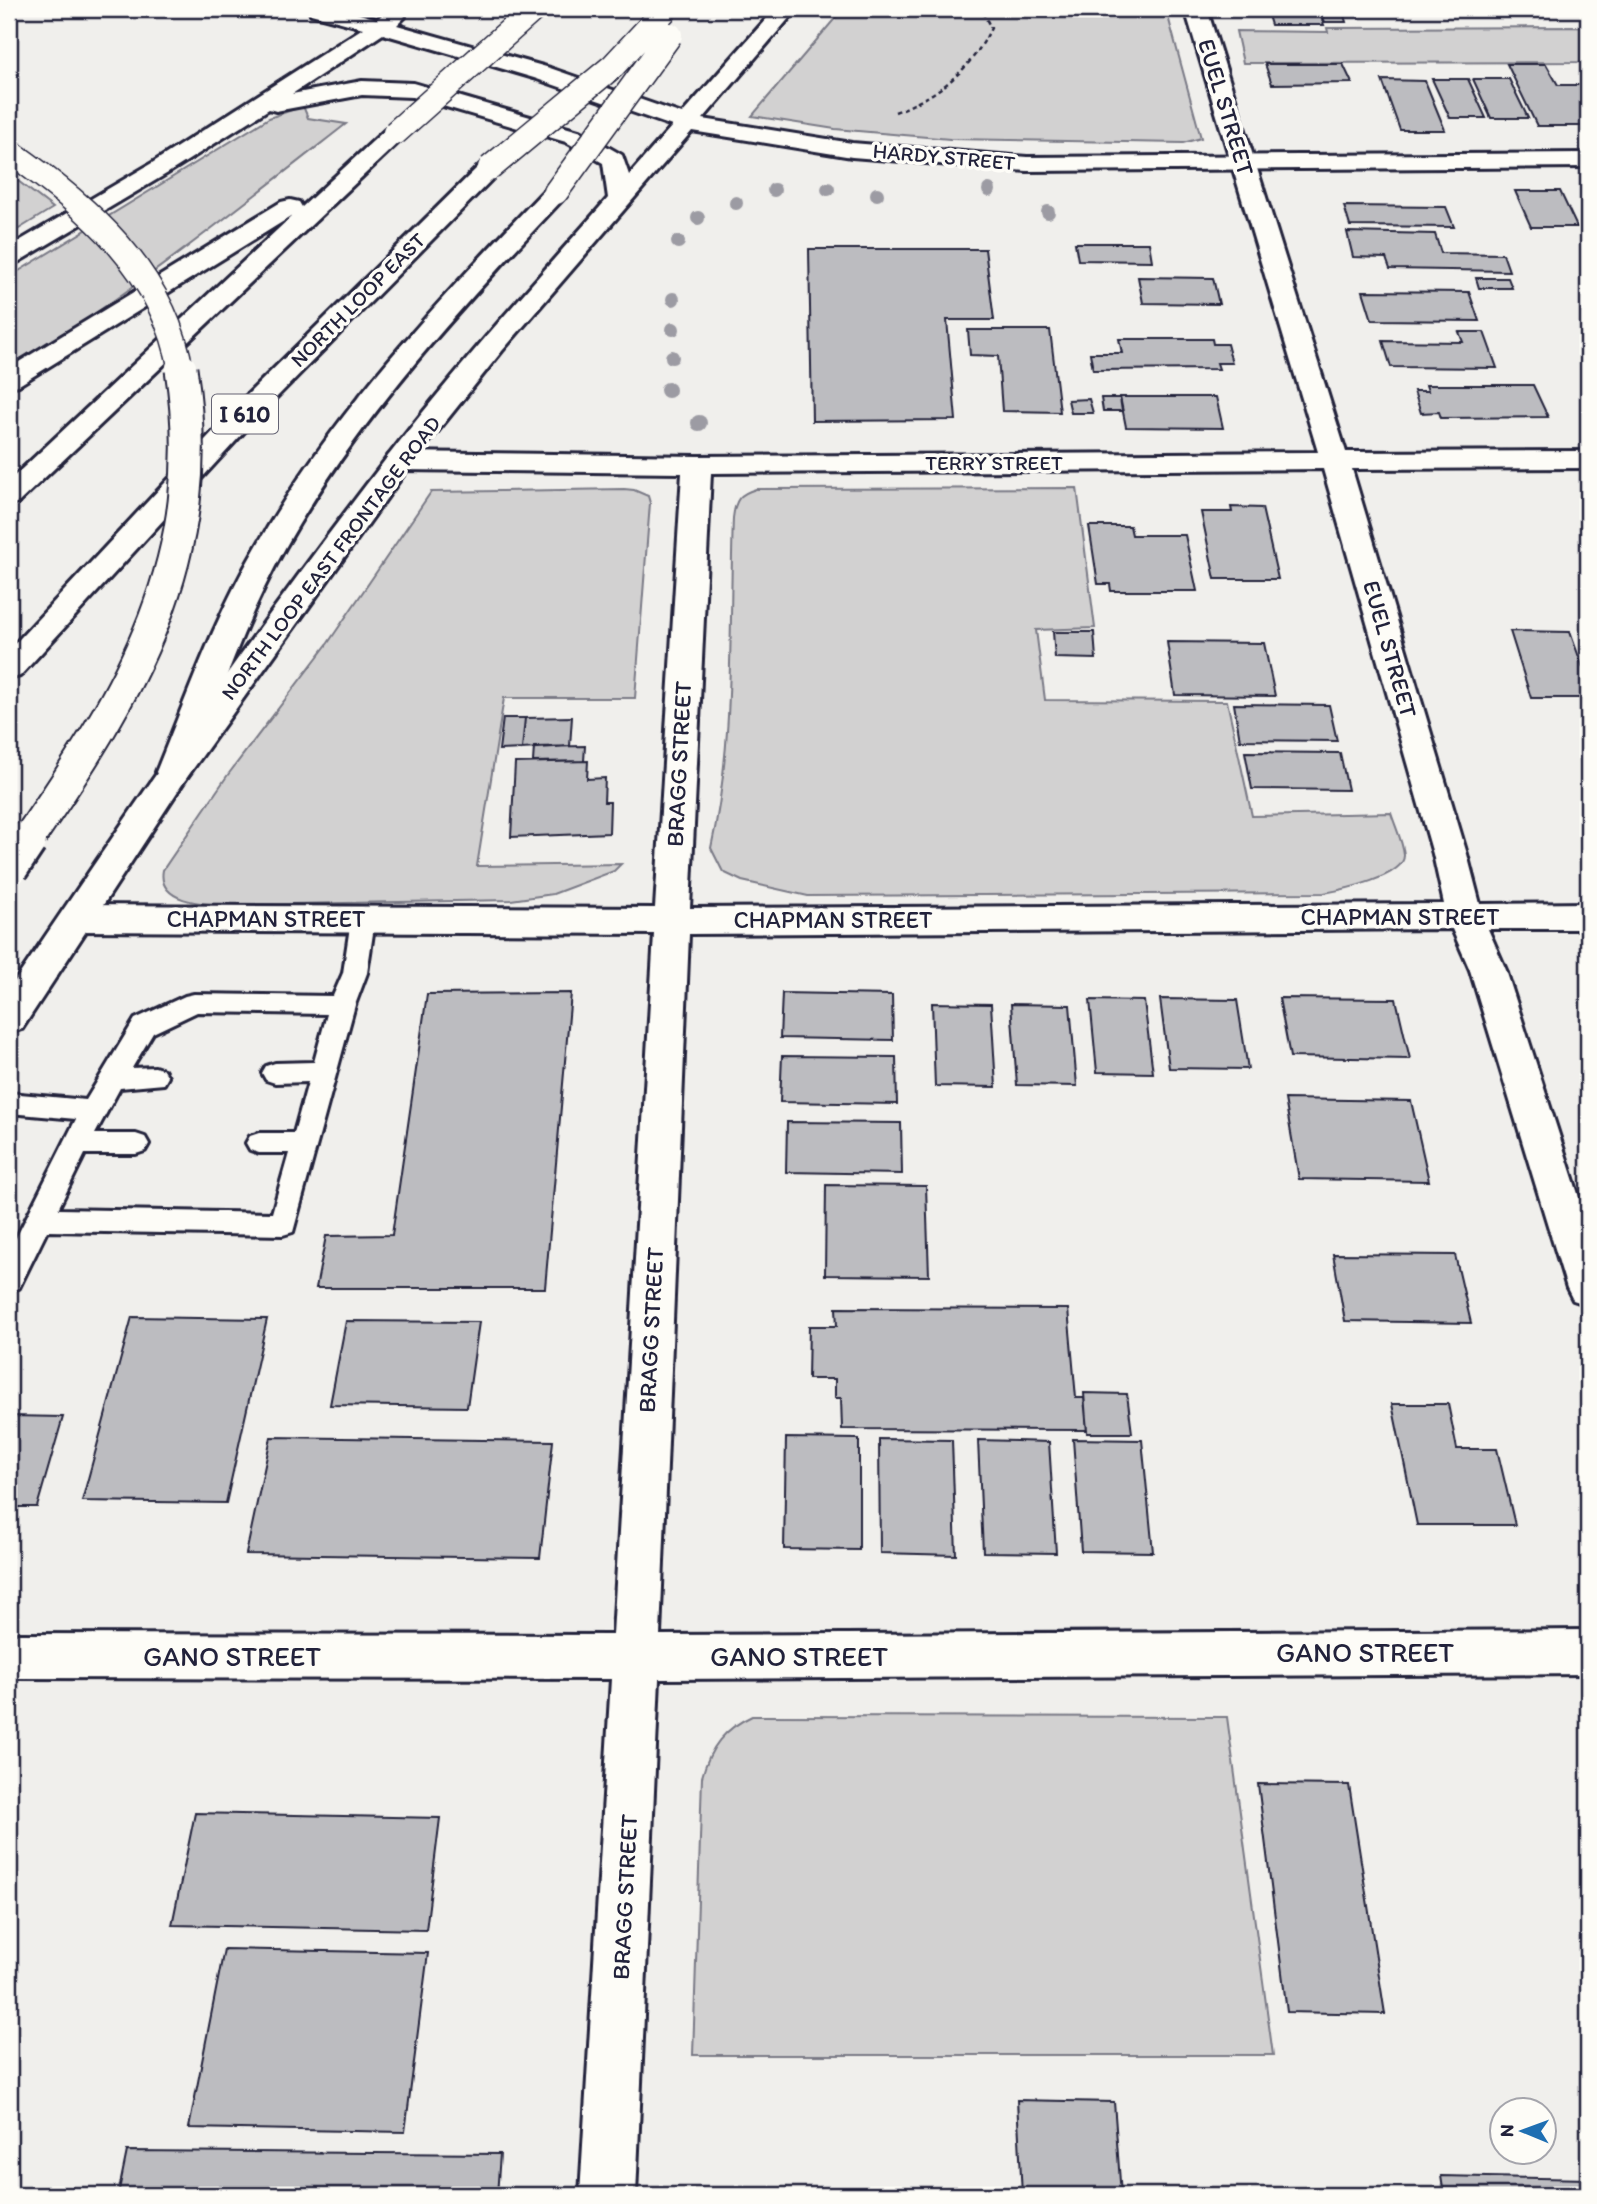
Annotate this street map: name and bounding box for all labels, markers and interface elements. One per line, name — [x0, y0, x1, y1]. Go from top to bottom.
street label: EUEL STREET — [1192, 35, 1261, 179]
street label: HARDY STREET — [872, 138, 1017, 175]
street label: NORTH LOOP EAST — [285, 227, 430, 372]
road number: I 610 — [212, 394, 278, 434]
street label: NORTH LOOP EAST FRONTAGE ROAD — [216, 411, 446, 705]
street label: TERRY STREET — [925, 450, 1063, 475]
street label: EUEL STREET — [1357, 577, 1424, 721]
street label: BRAGG STREET — [660, 680, 697, 848]
street label: CHAPMAN STREET — [1300, 902, 1500, 931]
street label: CHAPMAN STREET — [166, 904, 366, 933]
street label: CHAPMAN STREET — [733, 905, 933, 934]
street label: BRAGG STREET — [632, 1246, 669, 1414]
street label: GANO STREET — [1276, 1635, 1454, 1669]
street label: GANO STREET — [143, 1639, 321, 1673]
street label: GANO STREET — [710, 1639, 888, 1673]
street label: BRAGG STREET — [606, 1813, 643, 1981]
north arrow — [1488, 2096, 1558, 2166]
text: N — [1495, 2124, 1518, 2137]

